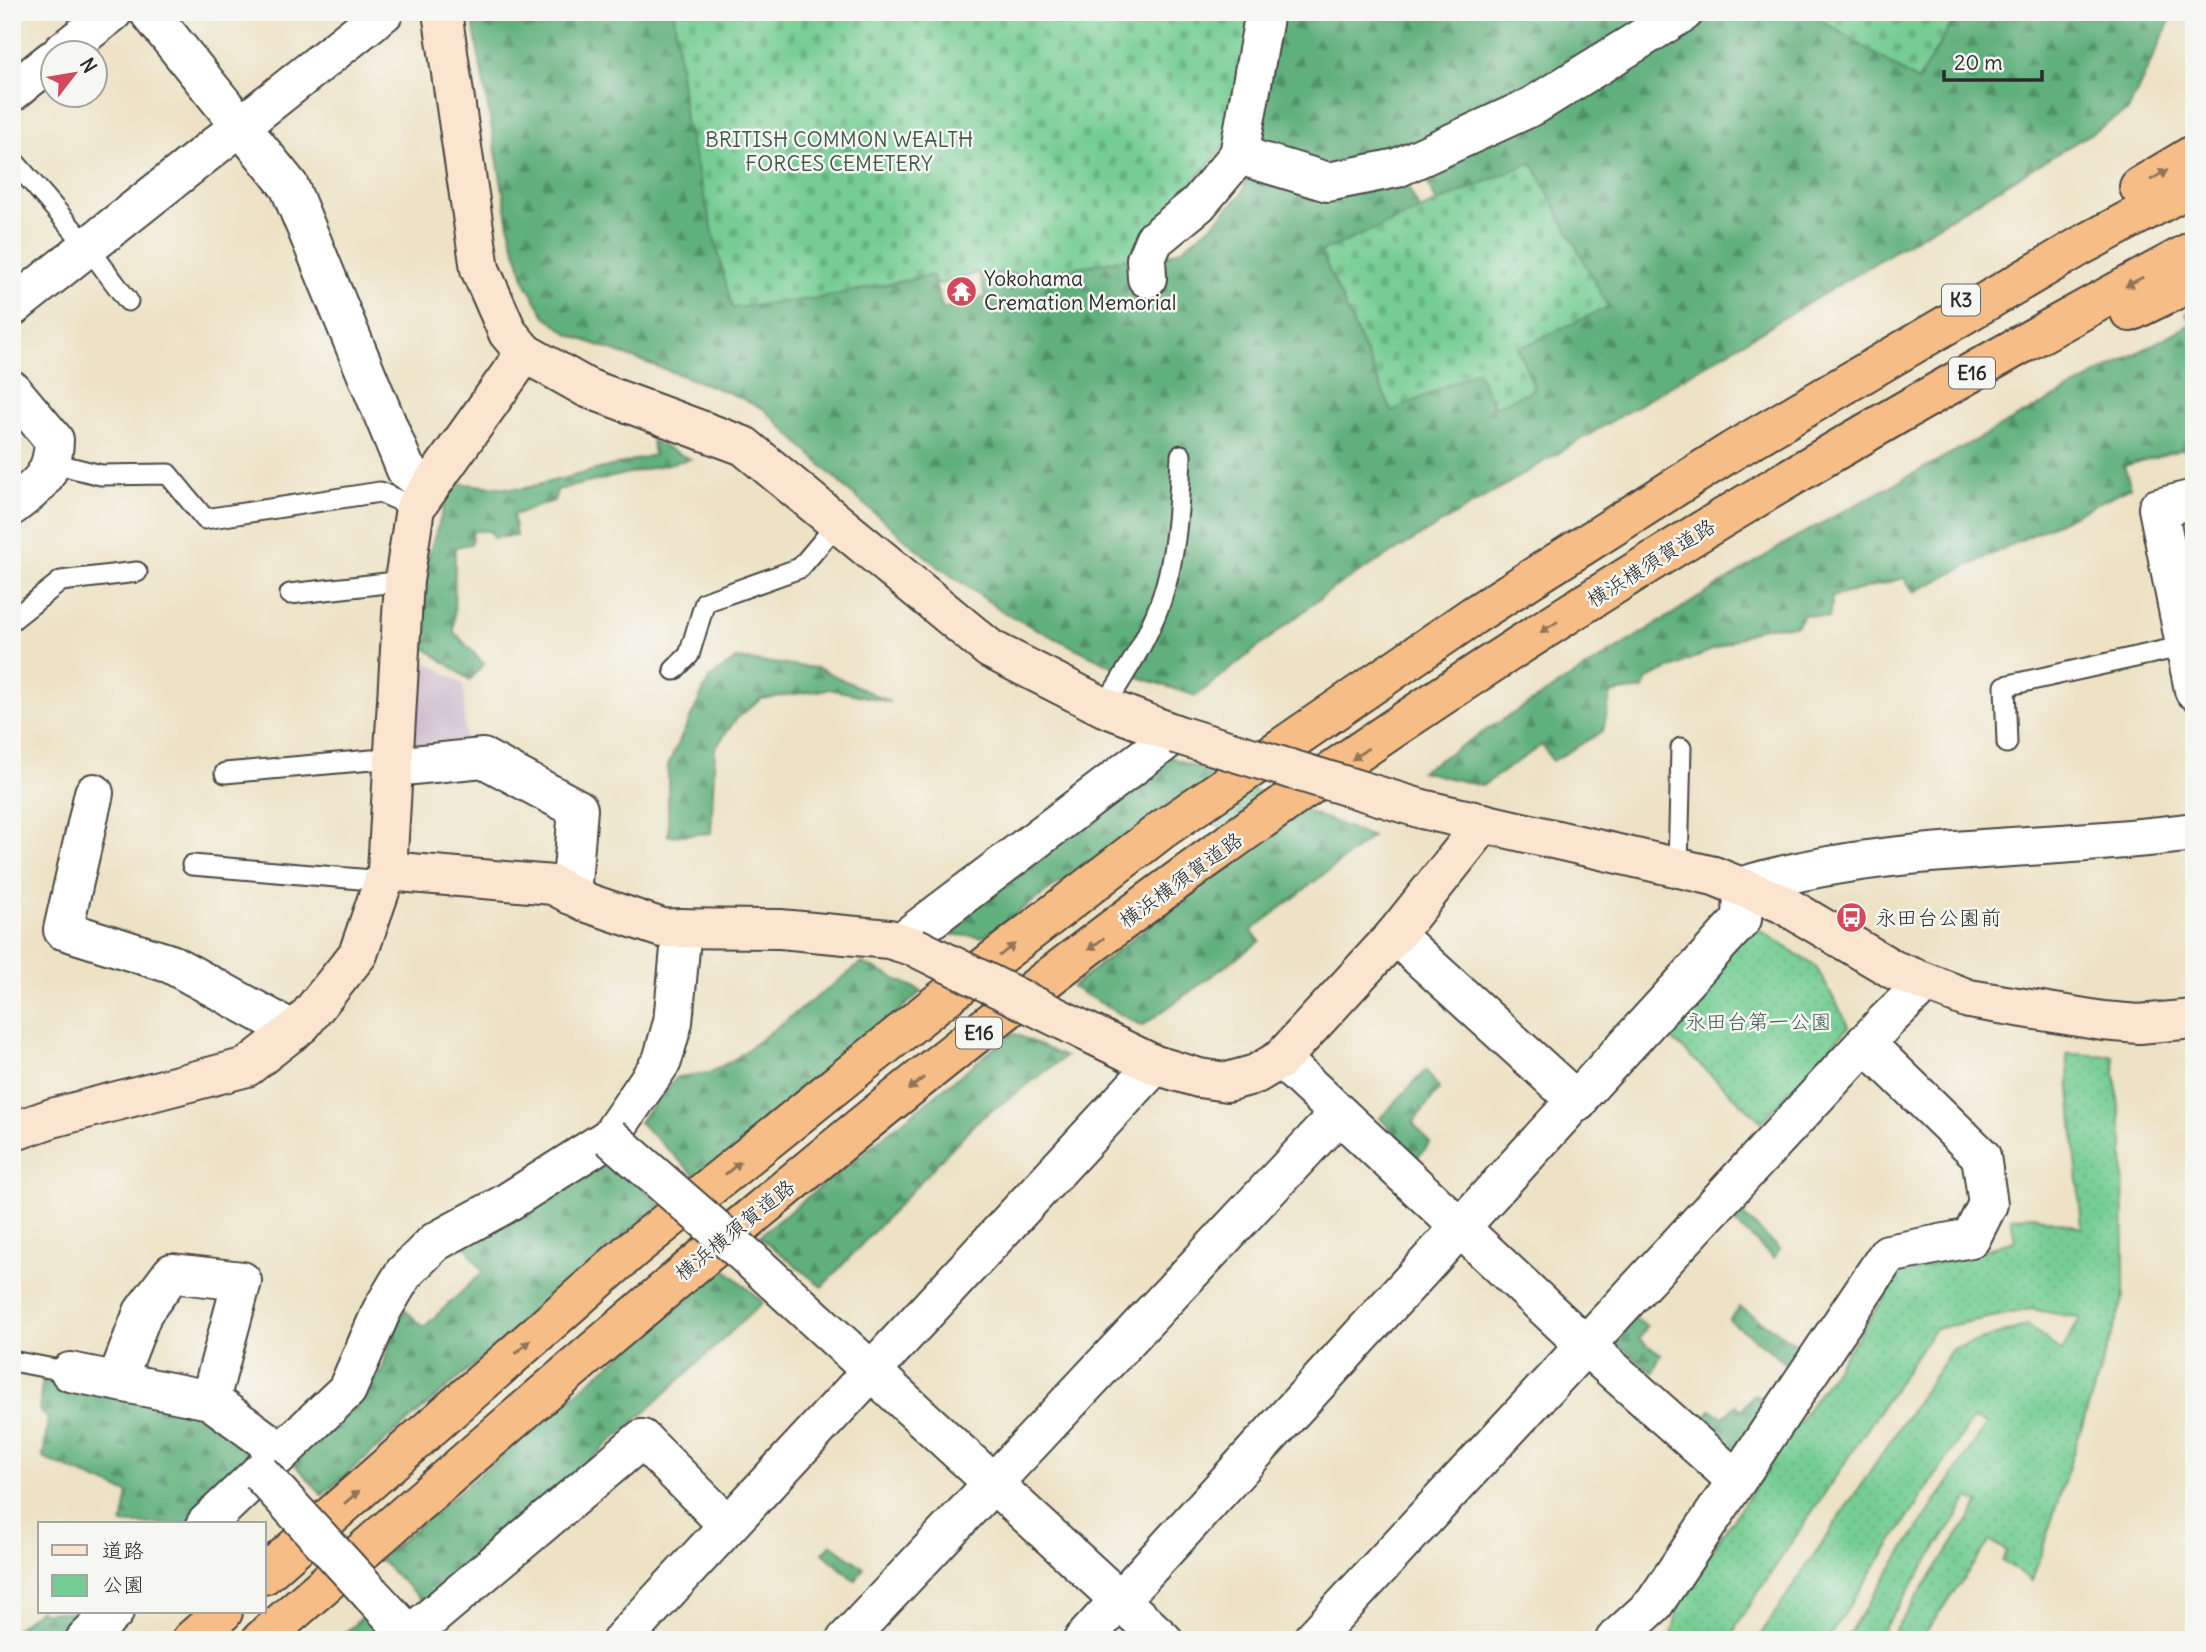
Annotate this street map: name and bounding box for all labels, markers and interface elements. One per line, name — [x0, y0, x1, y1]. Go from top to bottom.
north arrow — [38, 38, 108, 108]
scale bar — [1944, 38, 2042, 82]
text: 20 m — [1954, 49, 2003, 76]
text: N — [75, 53, 102, 77]
park label: BRITISH COMMON WEALTH FORCES CEMETERY — [705, 126, 973, 177]
one-way arrow — [2150, 169, 2169, 181]
place label: Yokohama Cremation Memorial — [984, 265, 1177, 316]
temple icon: Yokohama Cremation Memorial — [944, 274, 978, 308]
one-way arrow — [2124, 276, 2143, 288]
road number: K3 — [1942, 284, 1980, 316]
road number: E16 — [1949, 358, 1995, 388]
street label: 横浜横須賀道路 — [1581, 512, 1720, 613]
one-way arrow — [1539, 620, 1558, 633]
one-way arrow — [1351, 747, 1369, 761]
street label: 横浜横須賀道路 — [1113, 825, 1248, 934]
bus stop icon: 永田台公園前 — [1835, 901, 1869, 935]
place label: 永田台公園前 — [1875, 904, 2001, 931]
one-way arrow — [1087, 936, 1105, 950]
one-way arrow — [998, 943, 1016, 957]
park label: 永田台第一公園 — [1685, 1008, 1832, 1035]
road number: E16 — [956, 1018, 1002, 1049]
one-way arrow — [908, 1076, 926, 1091]
one-way arrow — [725, 1161, 742, 1176]
street label: 横浜横須賀道路 — [669, 1173, 800, 1286]
one-way arrow — [514, 1340, 531, 1355]
one-way arrow — [343, 1490, 360, 1506]
legend — [38, 1522, 266, 1614]
text: 道路 — [102, 1537, 144, 1564]
text: 公園 — [102, 1571, 144, 1598]

